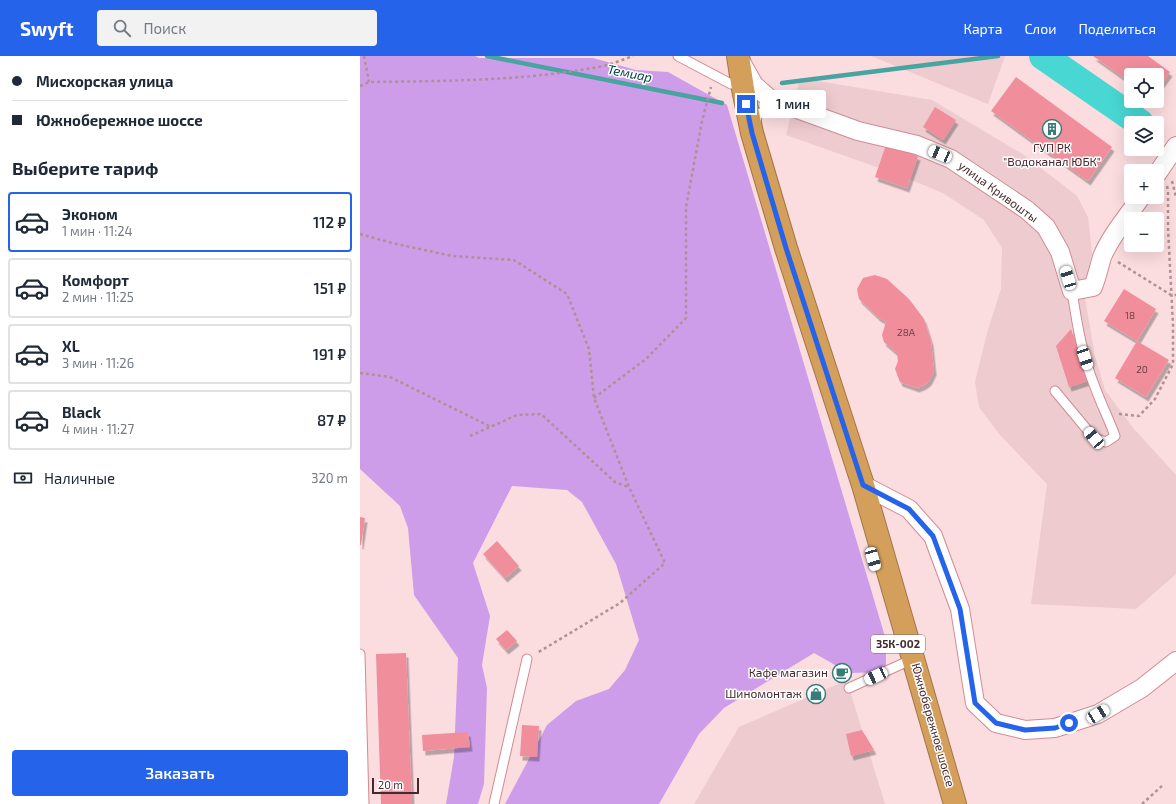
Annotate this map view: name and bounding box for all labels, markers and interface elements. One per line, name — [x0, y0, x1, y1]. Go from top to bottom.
search box — [97, 10, 377, 46]
text: Swyft — [20, 17, 73, 40]
icon: search — [111, 17, 133, 39]
text: Поиск — [143, 19, 186, 37]
text: Карта — [963, 20, 1002, 37]
text: Слои — [1024, 20, 1056, 37]
text: Поделиться — [1078, 20, 1156, 37]
water label: Темиар — [606, 61, 654, 85]
map controls — [1124, 68, 1164, 252]
button: locate — [1124, 68, 1164, 108]
text: Мисхорская улица — [36, 72, 173, 90]
callout: 1 мин — [760, 90, 826, 118]
route end — [737, 95, 755, 113]
text: 1 мин — [776, 96, 810, 112]
text: Южнобережное шоссе — [36, 111, 203, 129]
button: layers — [1124, 116, 1164, 156]
building icon: ГУП РК "Водоканал ЮБК" — [1041, 118, 1063, 140]
place label: ГУП РК "Водоканал ЮБК" — [1003, 140, 1101, 168]
car — [927, 144, 953, 164]
text: Выберите тариф — [12, 157, 158, 179]
street label: улица Кривошты — [955, 158, 1041, 226]
button: + — [1124, 164, 1164, 204]
icon: car — [14, 204, 50, 240]
text: Эконом — [62, 205, 118, 223]
button: − — [1124, 212, 1164, 252]
text: 112 ₽ — [313, 213, 346, 231]
text: 1 мин · 11:24 — [62, 223, 133, 239]
car — [1059, 265, 1077, 291]
icon: car — [14, 270, 50, 306]
text: Комфорт — [62, 271, 129, 289]
text: 151 ₽ — [313, 279, 346, 297]
text: 2 мин · 11:25 — [62, 289, 134, 305]
house number: 18 — [1125, 309, 1135, 321]
house number: 28А — [897, 326, 916, 338]
icon: car — [14, 336, 50, 372]
text: XL — [62, 337, 80, 355]
text: 191 ₽ — [313, 345, 346, 363]
car — [1076, 345, 1094, 371]
text: 3 мин · 11:26 — [62, 355, 134, 371]
house number: 20 — [1136, 363, 1148, 375]
icon: car — [14, 402, 50, 438]
text: Black — [62, 403, 101, 421]
text: 87 ₽ — [317, 411, 346, 429]
text: 4 мин · 11:27 — [62, 421, 134, 437]
car — [1082, 425, 1106, 451]
icon: cash — [12, 467, 34, 489]
text: Наличные — [44, 469, 115, 487]
text: 320 m — [311, 470, 348, 486]
car — [864, 546, 882, 572]
road number: 35К-002 — [871, 635, 925, 653]
street label: Южнобережное шоссе — [910, 661, 958, 788]
cafe icon: Кафе магазин — [831, 662, 853, 684]
place label: Кафе магазин — [749, 665, 828, 679]
car — [863, 665, 889, 687]
shop icon: Шиномонтаж — [805, 683, 827, 705]
place label: Шиномонтаж — [725, 686, 803, 700]
car — [1085, 703, 1111, 725]
route start — [1060, 714, 1078, 732]
button: Заказать — [12, 750, 348, 796]
scale bar — [372, 776, 419, 795]
text: 20 m — [378, 778, 403, 791]

